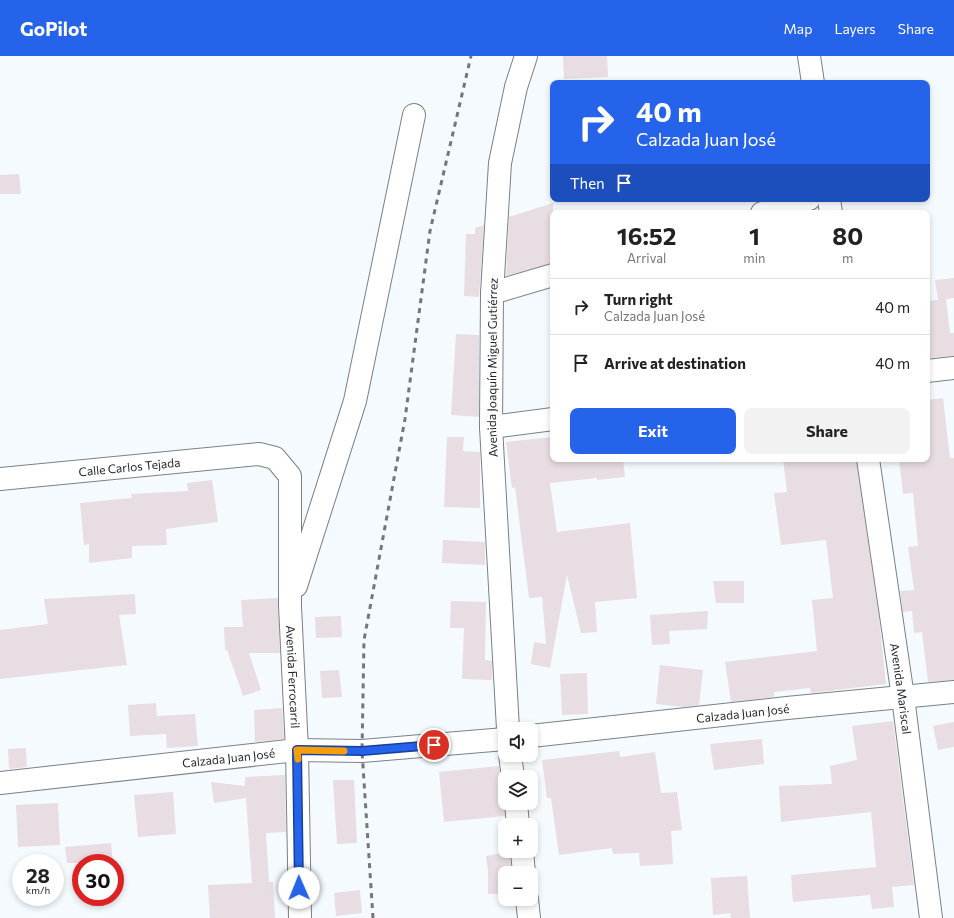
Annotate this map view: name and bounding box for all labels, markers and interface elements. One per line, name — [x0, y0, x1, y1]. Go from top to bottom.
text: GoPilot — [20, 17, 87, 40]
text: Map — [784, 20, 812, 37]
text: Layers — [834, 20, 876, 37]
text: Share — [898, 20, 934, 37]
text: 40 m — [636, 94, 702, 128]
icon: right — [570, 96, 622, 148]
text: Calzada Juan José — [636, 128, 776, 150]
icon: arrive — [613, 172, 635, 194]
text: Then — [570, 174, 605, 192]
text: 16:52 — [617, 221, 677, 250]
text: 1 — [749, 221, 760, 250]
text: 80 — [832, 221, 863, 250]
text: Arrival — [627, 250, 666, 266]
text: min — [743, 250, 766, 266]
text: m — [842, 250, 853, 266]
street label: Avenida Joaquín Miguel Gutiérrez — [484, 277, 500, 458]
text: Turn right — [604, 290, 673, 308]
icon: right — [570, 296, 592, 318]
text: 40 m — [875, 298, 910, 316]
text: Calzada Juan José — [604, 308, 705, 324]
icon: arrive — [570, 352, 592, 374]
text: Arrive at destination — [604, 354, 746, 372]
text: 40 m — [875, 354, 910, 372]
button: Exit — [570, 408, 736, 454]
button: Share — [744, 408, 910, 454]
street label: Calle Carlos Tejada — [78, 455, 181, 478]
street label: Avenida Ferrocarril — [284, 625, 303, 729]
street label: Avenida Mariscal — [888, 642, 915, 735]
street label: Calzada Juan José — [696, 701, 790, 725]
map controls — [498, 722, 538, 906]
button: sound — [498, 722, 538, 762]
pin — [417, 728, 451, 762]
icon: arrive — [423, 734, 445, 756]
street label: Calzada Juan José — [181, 745, 276, 770]
button: layers — [498, 770, 538, 810]
button: + — [498, 818, 538, 858]
speed limit sign: 30 — [72, 854, 124, 906]
text: 28 — [26, 863, 50, 887]
button: − — [498, 866, 538, 906]
position arrow — [278, 867, 320, 909]
text: km/h — [26, 884, 50, 896]

